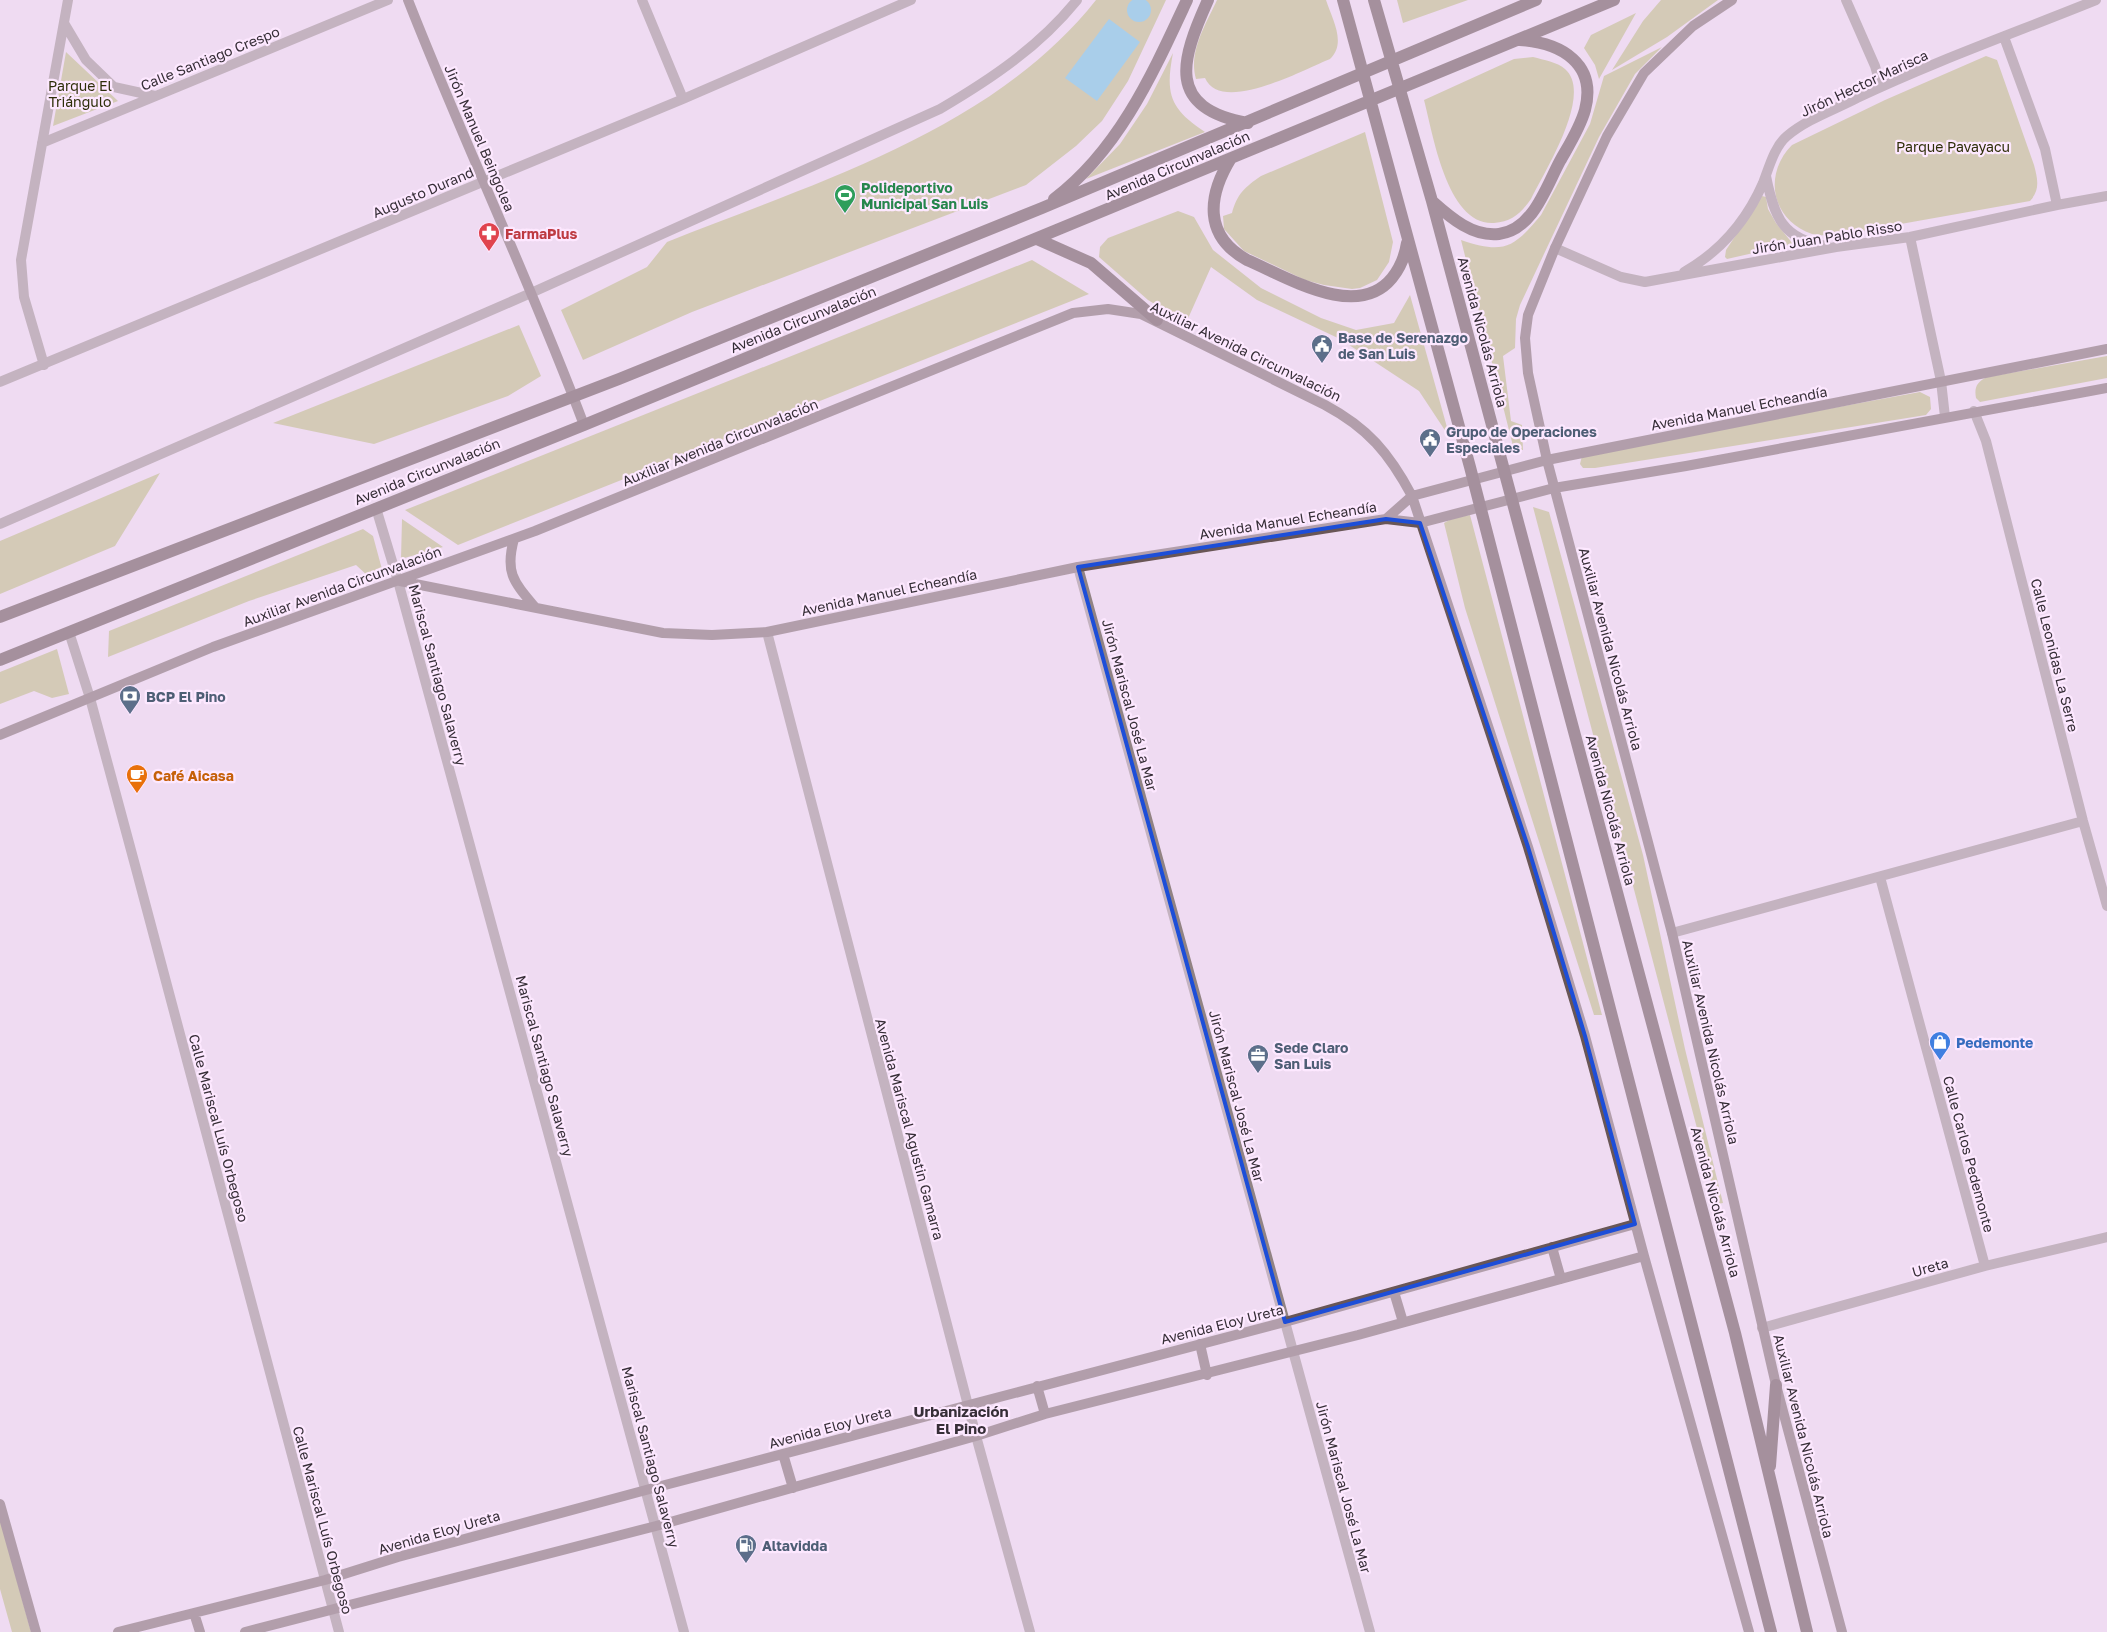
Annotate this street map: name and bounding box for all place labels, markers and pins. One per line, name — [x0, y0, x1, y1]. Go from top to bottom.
place label: Polideportivo Municipal San Luis — [861, 179, 988, 212]
sports icon: Polideportivo Municipal San Luis — [833, 183, 857, 214]
pharmacy icon: FarmaPlus — [477, 221, 501, 252]
place label: FarmaPlus — [505, 225, 577, 242]
place label: Base de Serenazgo de San Luis — [1338, 329, 1468, 362]
public building icon: Base de Serenazgo de San Luis — [1310, 333, 1334, 364]
place label: Grupo de Operaciones Especiales — [1446, 423, 1597, 456]
public building icon: Grupo de Operaciones Especiales — [1418, 427, 1442, 458]
bank icon: BCP El Pino — [118, 684, 142, 715]
place label: BCP El Pino — [146, 688, 226, 705]
cafe icon: Café Aicasa — [125, 763, 149, 794]
place label: Café Aicasa — [153, 767, 234, 784]
shop icon: Pedemonte — [1928, 1030, 1952, 1061]
place label: Pedemonte — [1956, 1034, 2033, 1051]
place label: Sede Claro San Luis — [1274, 1039, 1348, 1072]
office icon: Sede Claro San Luis — [1246, 1043, 1270, 1074]
fuel station icon: Altavidda — [734, 1533, 758, 1564]
place label: Altavidda — [762, 1537, 827, 1554]

